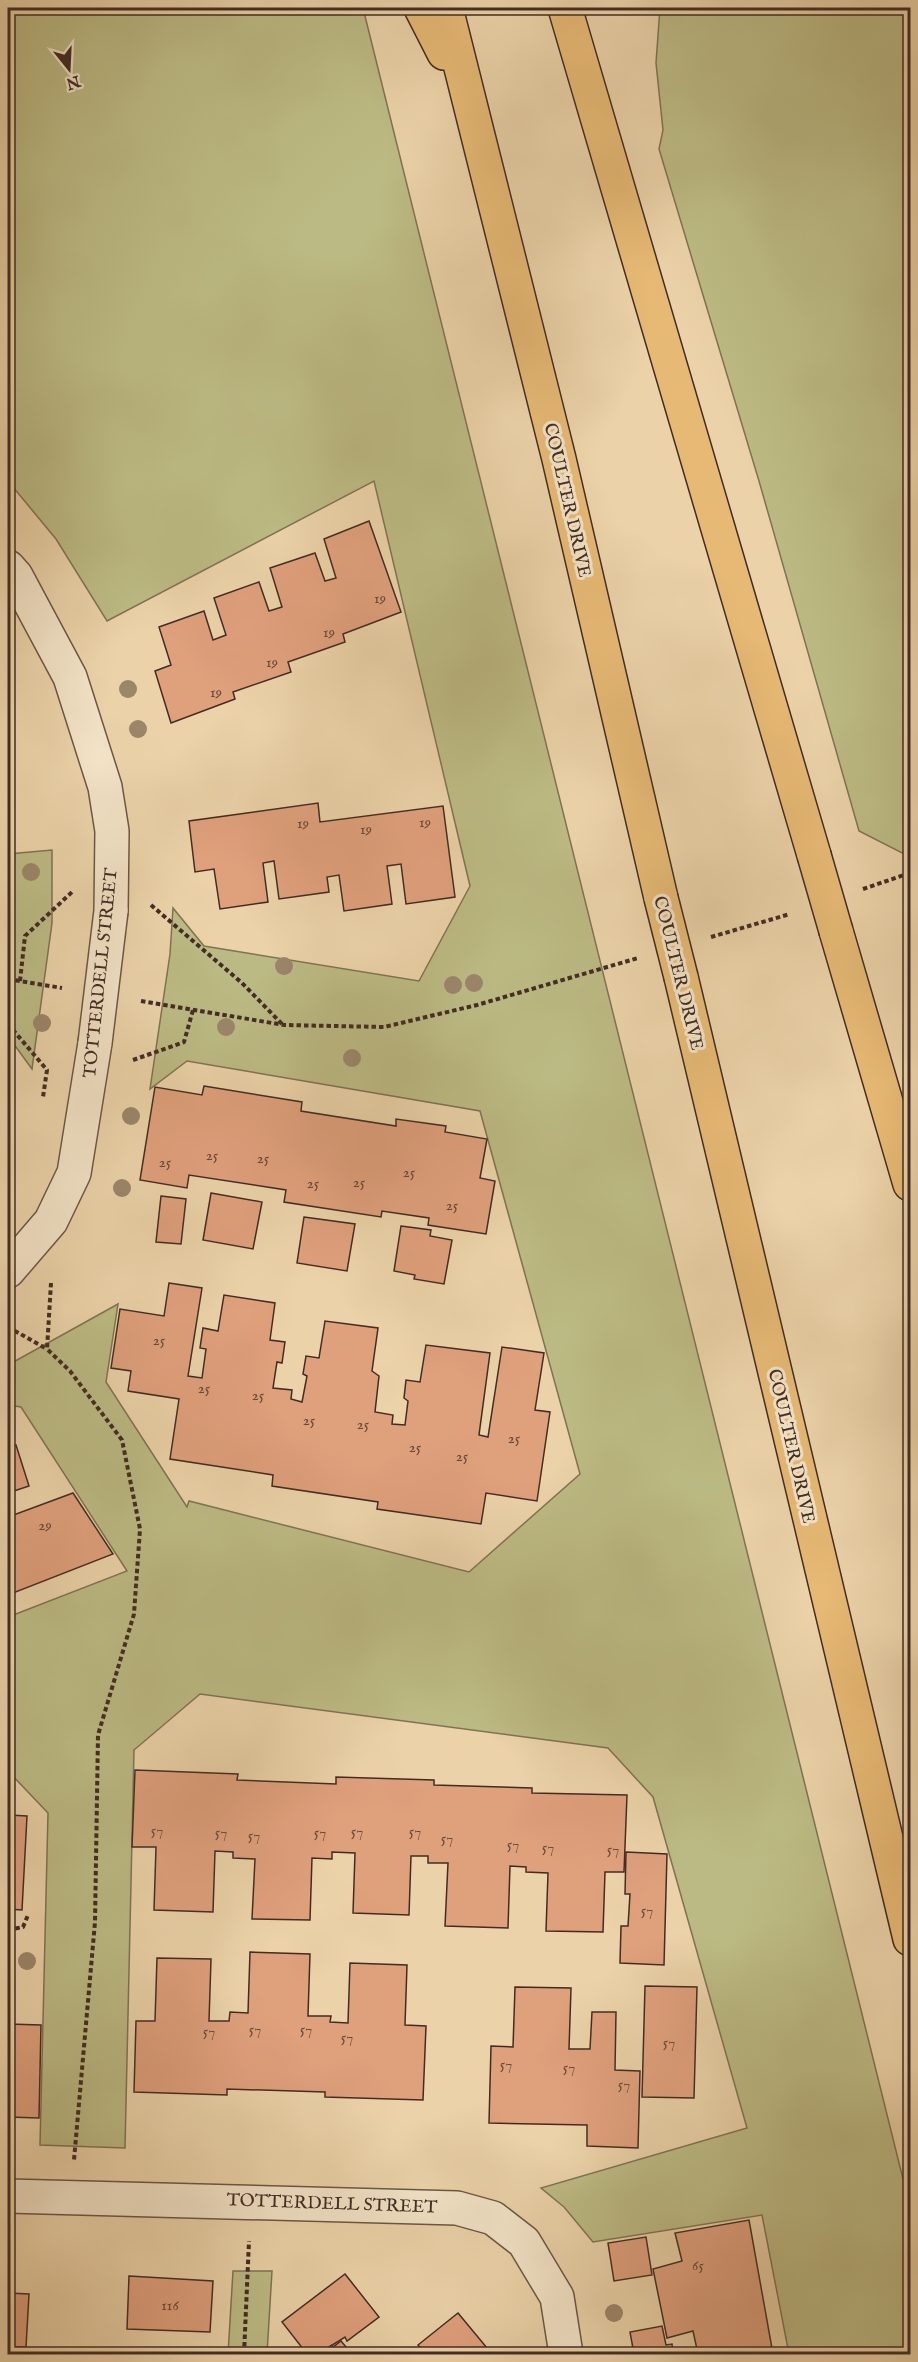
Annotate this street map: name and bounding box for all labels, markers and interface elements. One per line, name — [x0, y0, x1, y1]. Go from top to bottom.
north arrow — [39, 39, 99, 99]
text: N — [63, 69, 84, 93]
street label: COULTER DRIVE — [538, 421, 595, 580]
house number: 19 — [374, 589, 386, 608]
house number: 19 — [323, 623, 335, 642]
house number: 19 — [266, 653, 278, 672]
house number: 19 — [210, 683, 222, 702]
house number: 19 — [419, 813, 431, 832]
house number: 19 — [297, 814, 309, 833]
house number: 19 — [360, 820, 372, 839]
street label: TOTTERDELL STREET — [79, 867, 124, 1079]
street label: COULTER DRIVE — [647, 894, 708, 1053]
house number: 25 — [206, 1146, 219, 1165]
house number: 25 — [257, 1149, 270, 1168]
house number: 25 — [159, 1153, 172, 1172]
house number: 25 — [403, 1163, 416, 1182]
house number: 25 — [353, 1173, 366, 1192]
house number: 25 — [307, 1174, 320, 1193]
house number: 25 — [446, 1196, 459, 1215]
house number: 25 — [153, 1331, 166, 1350]
street label: COULTER DRIVE — [762, 1367, 819, 1526]
house number: 25 — [198, 1379, 211, 1398]
house number: 25 — [252, 1386, 265, 1405]
house number: 25 — [303, 1411, 316, 1430]
house number: 25 — [357, 1415, 370, 1434]
house number: 25 — [508, 1429, 521, 1448]
house number: 25 — [409, 1438, 422, 1457]
house number: 25 — [456, 1447, 469, 1466]
house number: 29 — [38, 1516, 52, 1535]
house number: 57 — [151, 1821, 163, 1840]
house number: 57 — [351, 1822, 363, 1841]
house number: 57 — [409, 1822, 421, 1841]
house number: 57 — [215, 1823, 227, 1842]
house number: 57 — [314, 1823, 326, 1842]
house number: 57 — [248, 1826, 260, 1845]
house number: 57 — [441, 1829, 453, 1848]
house number: 57 — [507, 1835, 519, 1854]
house number: 57 — [542, 1838, 554, 1857]
house number: 57 — [607, 1840, 619, 1859]
house number: 57 — [641, 1901, 653, 1920]
house number: 57 — [249, 2020, 261, 2039]
house number: 57 — [300, 2020, 312, 2039]
house number: 57 — [203, 2022, 215, 2041]
house number: 57 — [341, 2028, 353, 2047]
house number: 57 — [663, 2033, 675, 2052]
house number: 57 — [500, 2055, 512, 2074]
house number: 57 — [563, 2058, 575, 2077]
house number: 57 — [618, 2075, 630, 2094]
street label: TOTTERDELL STREET — [226, 2189, 438, 2220]
house number: 65 — [692, 2256, 704, 2275]
house number: 116 — [161, 2296, 179, 2315]

